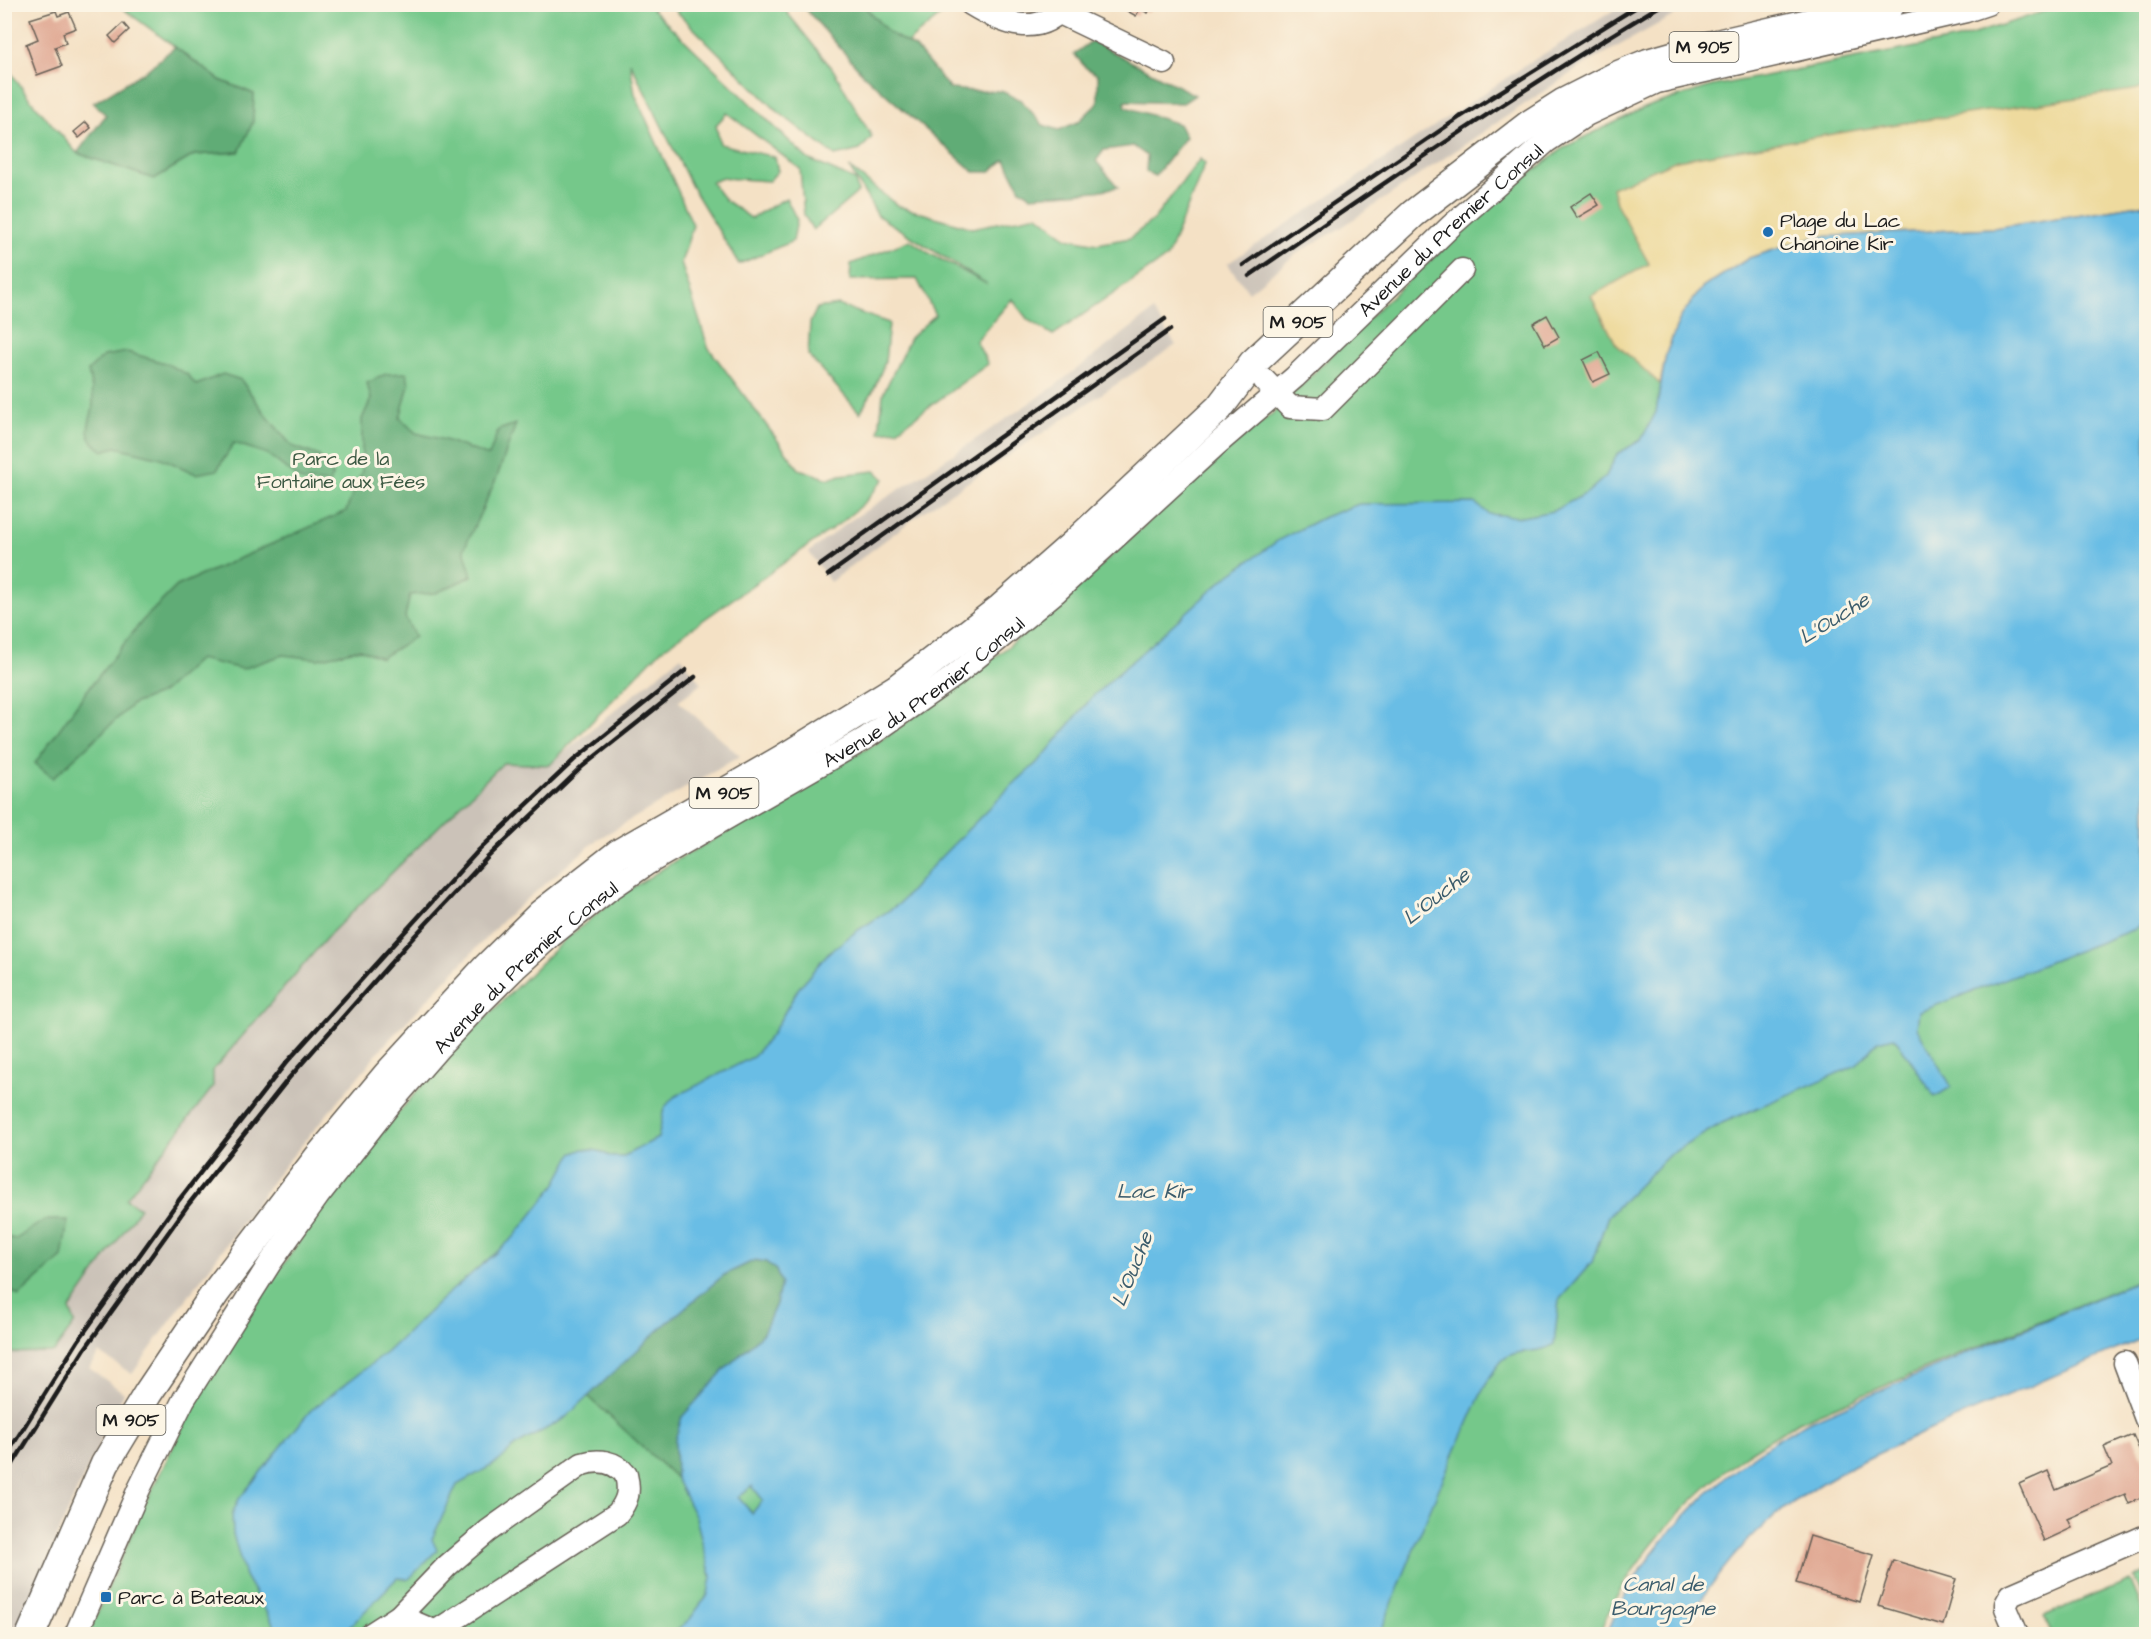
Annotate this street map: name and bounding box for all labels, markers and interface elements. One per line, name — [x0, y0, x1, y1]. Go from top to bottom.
road number: M 905 — [1670, 32, 1738, 62]
street label: Avenue du Premier Consul — [1352, 138, 1550, 323]
place label: Plage du Lac Chanoine Kir — [1780, 207, 1901, 258]
marker: Plage du Lac Chanoine Kir — [1761, 225, 1775, 239]
road number: M 905 — [1264, 307, 1332, 337]
park label: Parc de la Fontaine aux Fées — [257, 445, 425, 496]
water label: L'Ouche — [1794, 585, 1876, 651]
street label: Avenue du Premier Consul — [818, 610, 1031, 775]
road number: M 905 — [690, 778, 758, 808]
water label: L'Ouche — [1397, 860, 1477, 932]
street label: Avenue du Premier Consul — [427, 875, 624, 1060]
water label: Lac Kir — [1117, 1177, 1194, 1206]
water label: L'Ouche — [1104, 1226, 1161, 1311]
road number: M 905 — [96, 1405, 166, 1435]
water label: Canal de Bourgogne — [1611, 1570, 1717, 1624]
place label: Parc à Bateaux — [118, 1584, 264, 1612]
marker: Parc à Bateaux — [99, 1590, 113, 1604]

